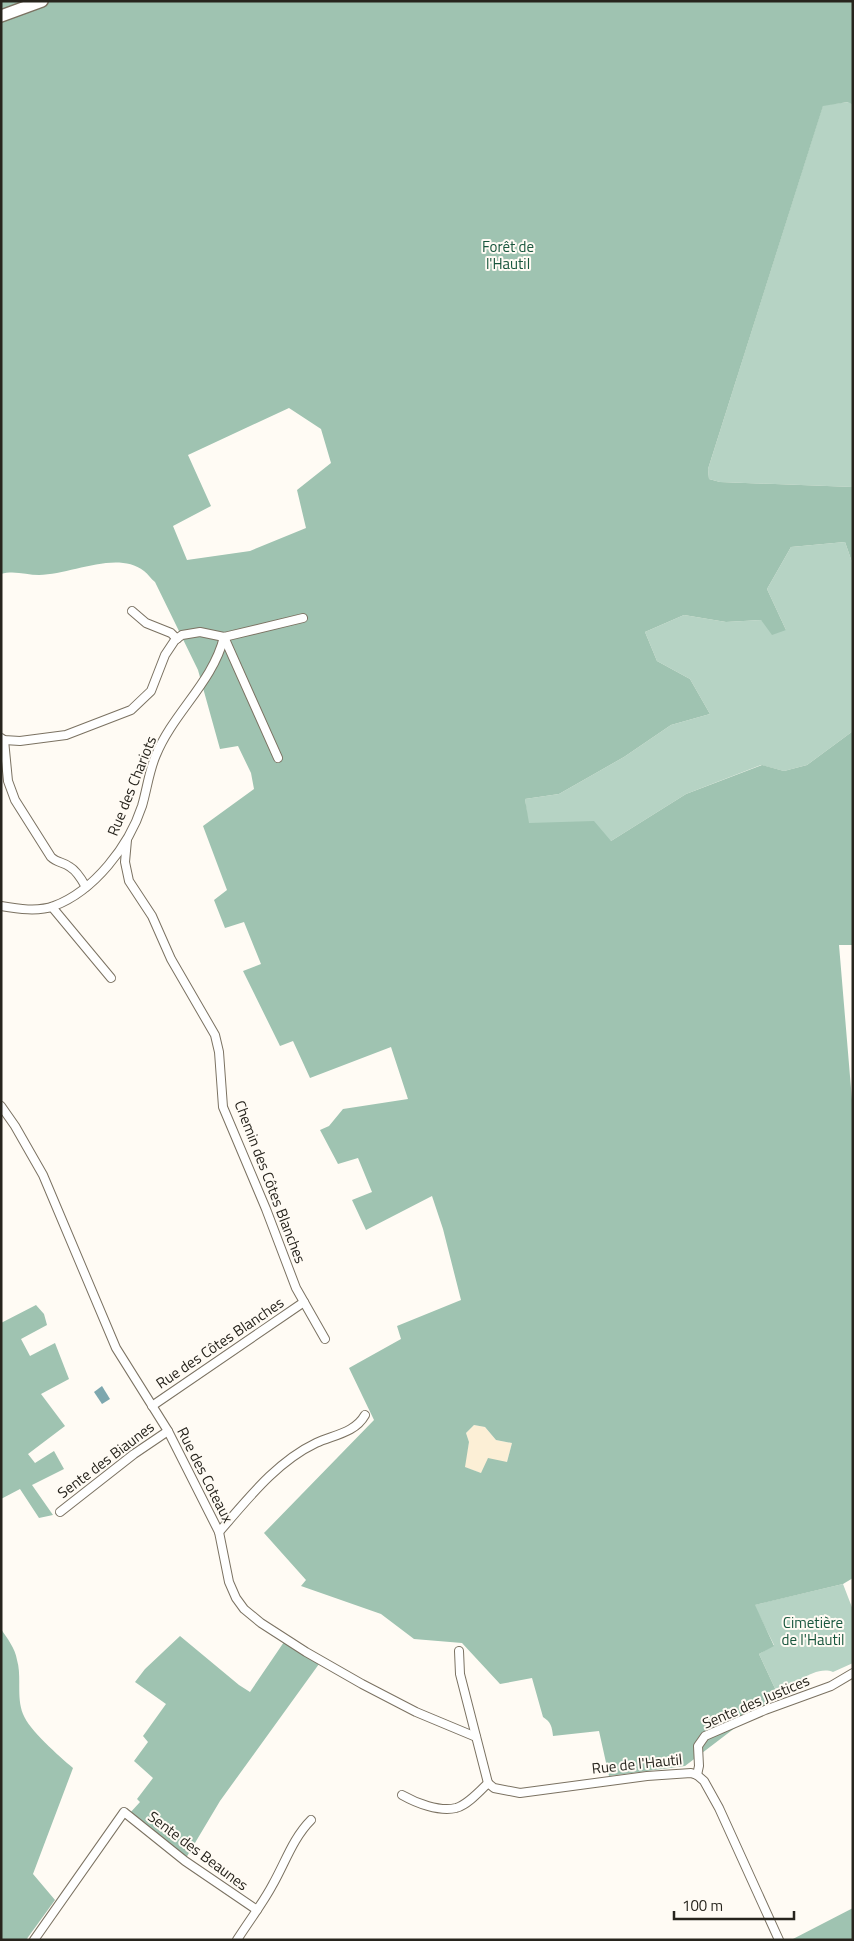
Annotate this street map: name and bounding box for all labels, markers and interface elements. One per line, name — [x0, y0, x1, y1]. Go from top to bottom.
park label: Forêt de l'Hautil — [482, 235, 534, 275]
street label: Rue des Chariots — [101, 732, 162, 839]
street label: Chemin des Côtes Blanches — [229, 1097, 312, 1267]
street label: Rue des Côtes Blanches — [151, 1291, 288, 1394]
street label: Sente des Biaunes — [52, 1415, 159, 1504]
street label: Rue des Coteaux — [171, 1423, 240, 1527]
park label: Cimetière de l'Hautil — [781, 1611, 845, 1651]
street label: Sente des Justices — [699, 1669, 813, 1734]
street label: Rue de l'Hautil — [590, 1747, 683, 1780]
street label: Sente des Beaunes — [143, 1805, 253, 1896]
scale bar — [674, 1888, 794, 1920]
text: 100 m — [682, 1894, 723, 1917]

